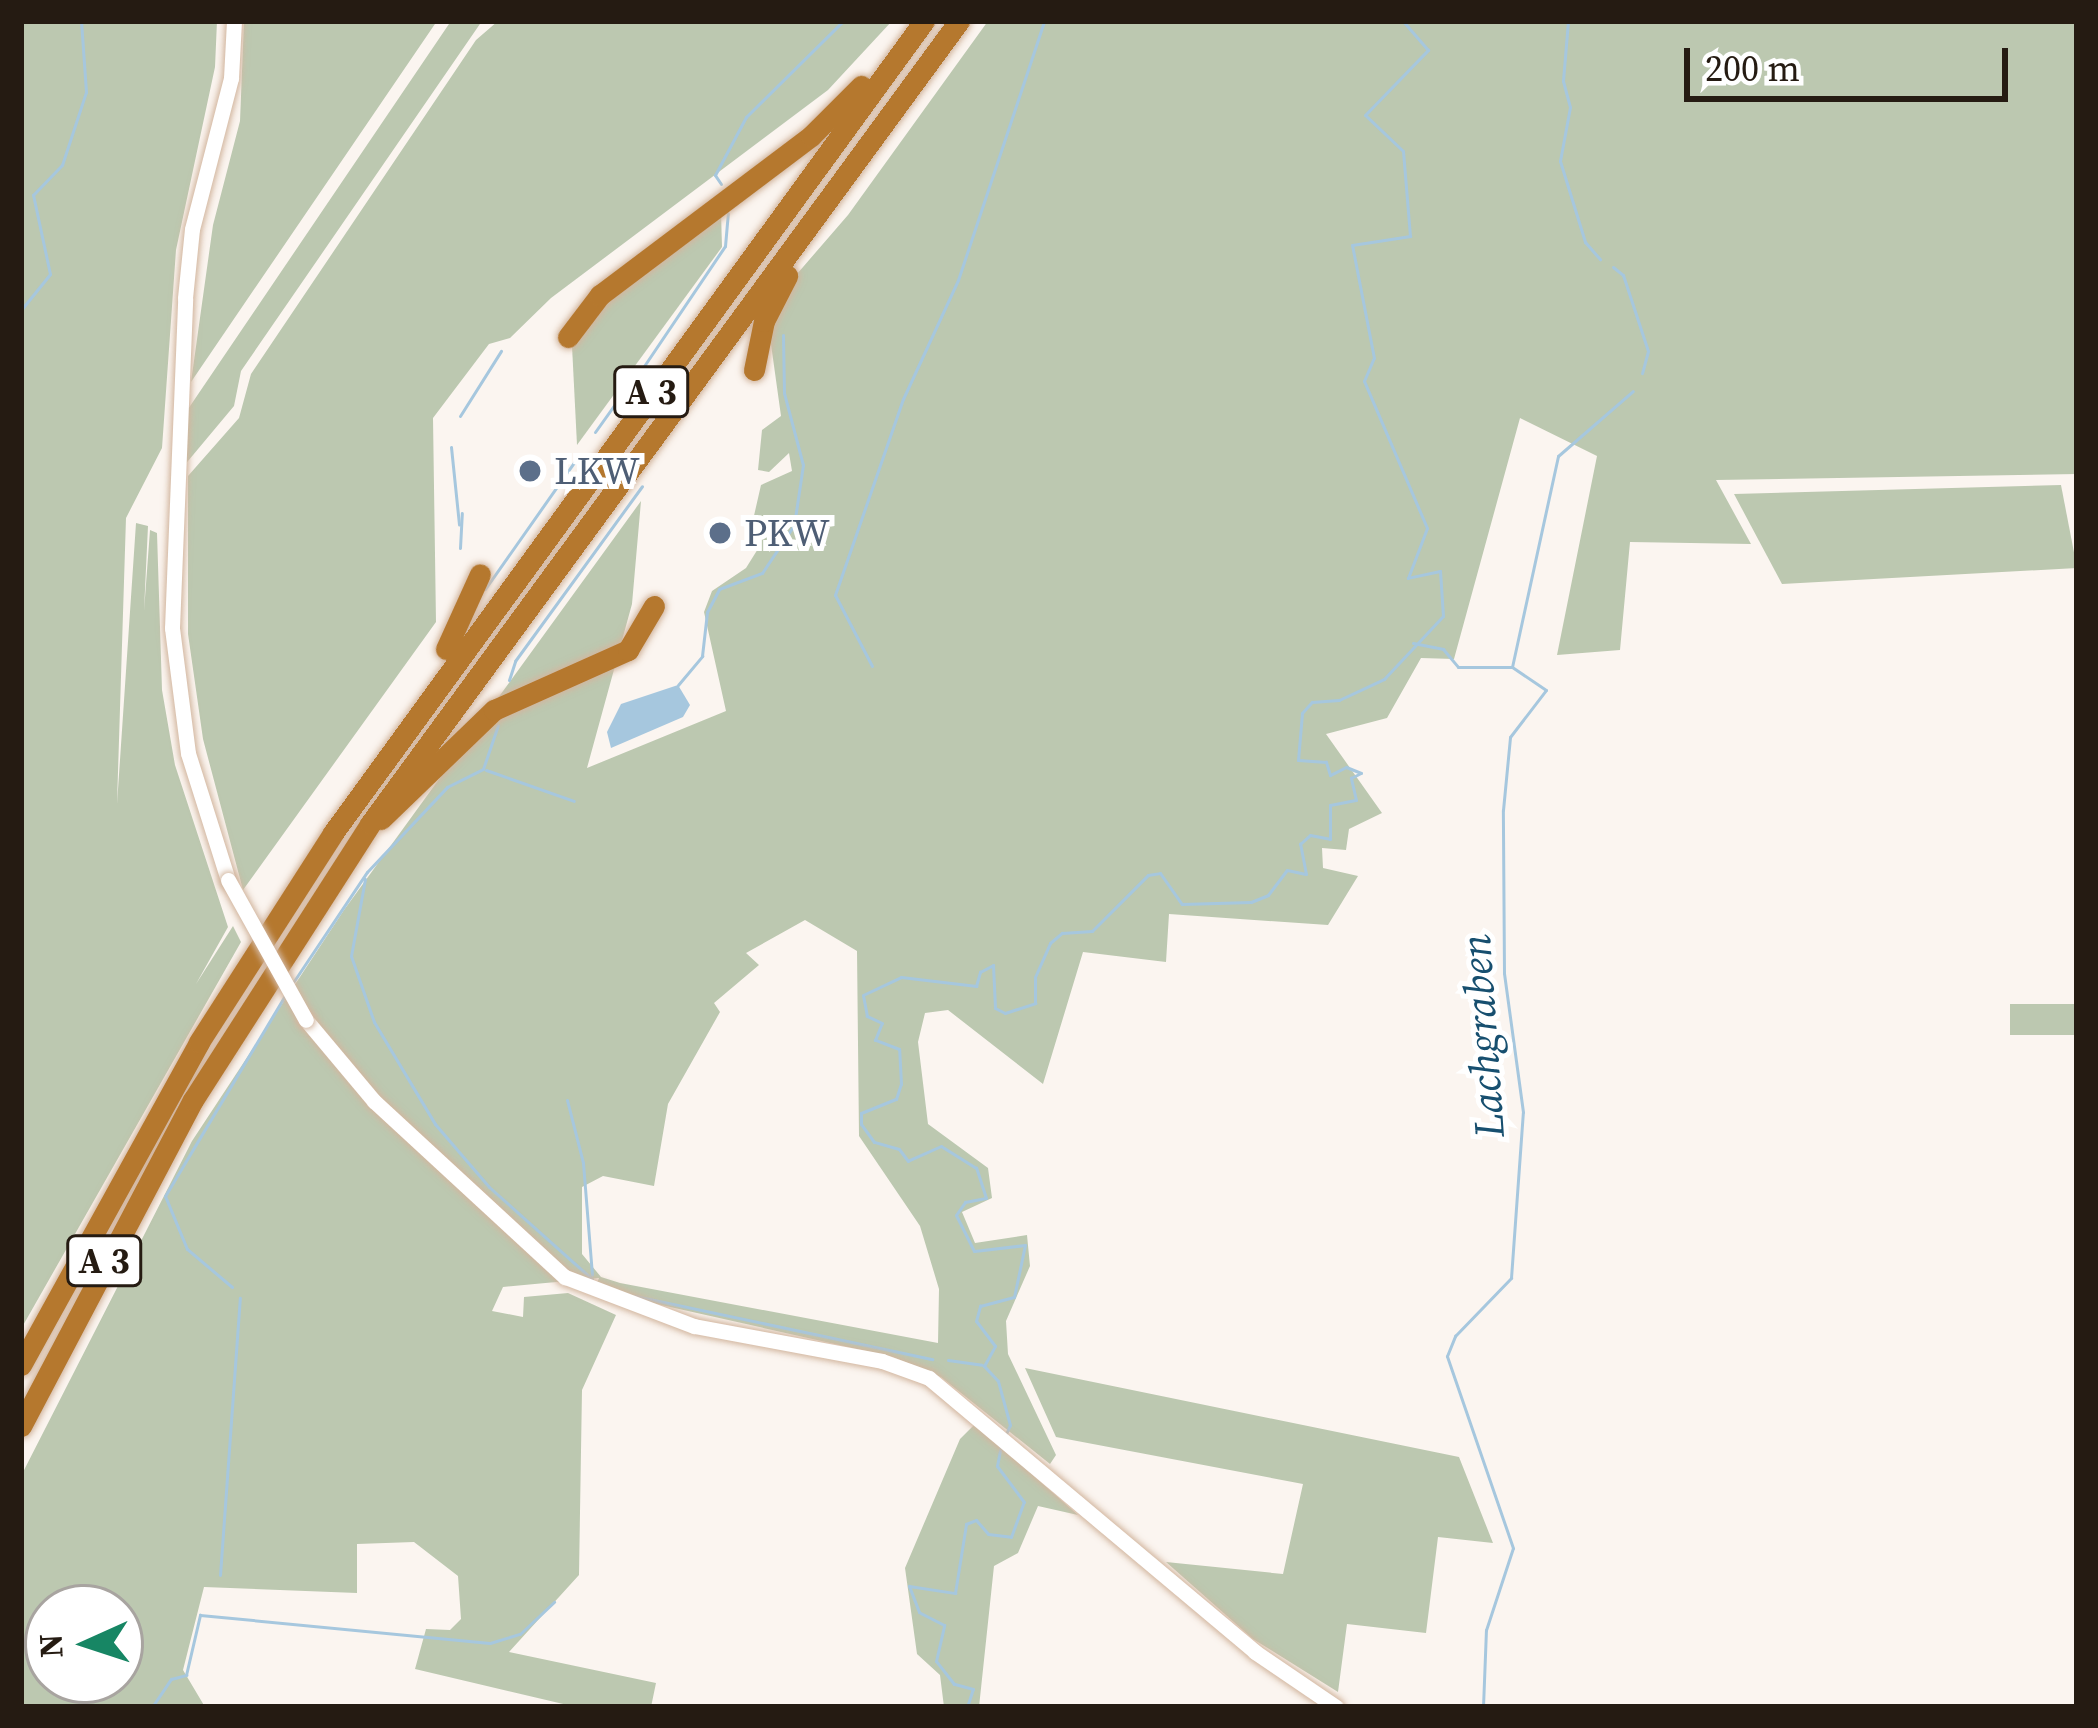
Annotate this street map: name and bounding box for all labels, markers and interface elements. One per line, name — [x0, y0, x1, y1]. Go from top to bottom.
scale bar — [1690, 24, 2014, 98]
text: 200 m — [1705, 44, 1800, 93]
road number: A 3 — [612, 362, 690, 422]
place label: LKW — [554, 448, 640, 494]
marker: LKW — [517, 458, 543, 484]
place label: PKW — [744, 510, 830, 556]
marker: PKW — [707, 520, 733, 546]
water label: Lachgraben — [1450, 933, 1514, 1139]
road number: A 3 — [65, 1231, 143, 1291]
north arrow — [24, 1584, 144, 1704]
text: N — [27, 1633, 74, 1659]

